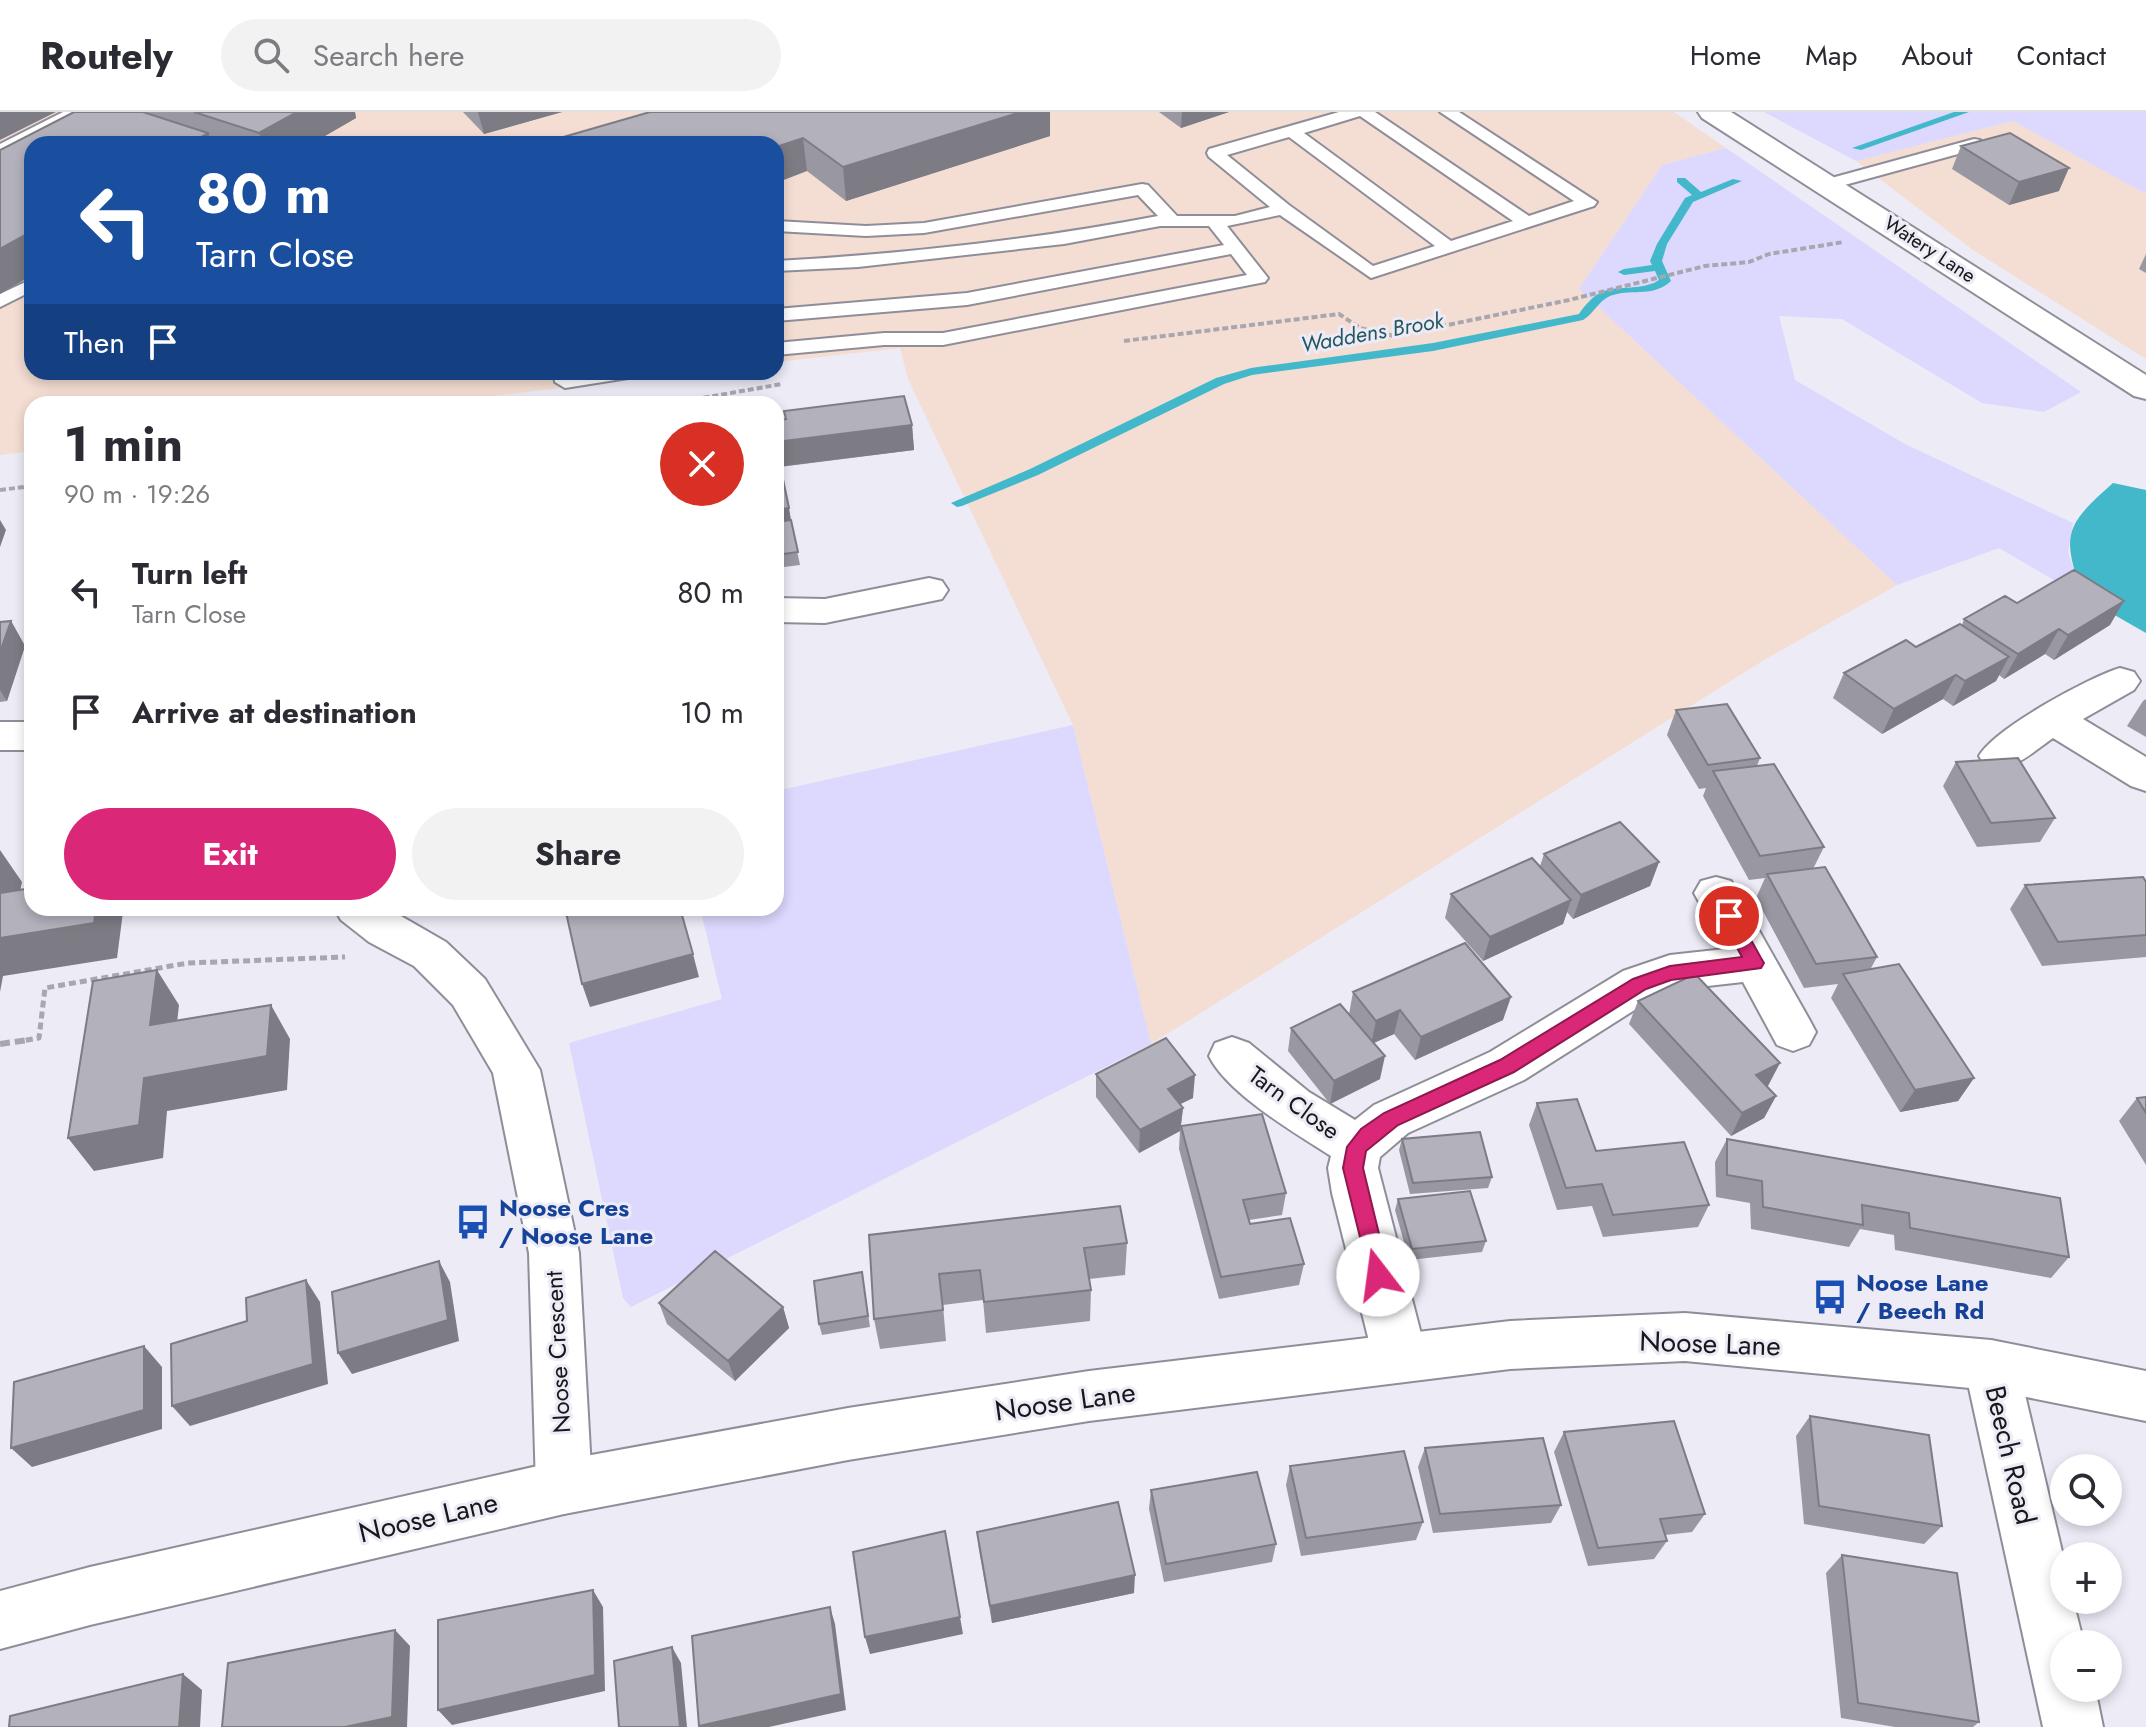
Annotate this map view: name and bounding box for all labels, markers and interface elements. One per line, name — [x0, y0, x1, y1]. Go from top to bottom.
search box — [221, 19, 781, 91]
text: Routely — [40, 28, 173, 83]
icon: search — [249, 33, 293, 77]
text: Search here — [313, 34, 465, 77]
text: Home — [1690, 35, 1761, 76]
text: Map — [1805, 35, 1857, 76]
text: About — [1901, 35, 1973, 76]
text: Contact — [2017, 35, 2106, 76]
text: 80 m — [196, 153, 331, 234]
icon: left — [64, 168, 168, 272]
street label: Watery Lane — [1878, 209, 1981, 290]
text: Tarn Close — [196, 228, 354, 280]
water label: Waddens Brook — [1298, 303, 1448, 360]
icon: arrive — [141, 320, 185, 364]
text: Then — [64, 321, 125, 364]
text: 1 min — [64, 410, 183, 479]
button: close — [660, 422, 744, 506]
text: 90 m · 19:26 — [64, 475, 210, 513]
text: Turn left — [132, 552, 247, 595]
icon: left — [64, 570, 108, 614]
text: 80 m — [677, 571, 744, 614]
text: Tarn Close — [132, 595, 246, 633]
icon: arrive — [64, 690, 108, 734]
text: Arrive at destination — [132, 691, 417, 734]
text: 10 m — [680, 691, 744, 734]
button: Exit — [64, 808, 396, 900]
button: Share — [412, 808, 744, 900]
pin — [1695, 882, 1763, 950]
icon: arrive — [1707, 894, 1751, 938]
street label: Tarn Close — [1241, 1057, 1347, 1148]
place label: Noose Cres / Noose Lane — [499, 1190, 653, 1253]
bus stop icon: Noose Cres / Noose Lane — [454, 1203, 492, 1241]
position arrow — [1336, 1233, 1420, 1317]
place label: Noose Lane / Beech Rd — [1856, 1265, 1988, 1328]
street label: Noose Crescent — [536, 1270, 579, 1434]
bus stop icon: Noose Lane / Beech Rd — [1811, 1278, 1849, 1316]
street label: Noose Lane — [1639, 1321, 1781, 1366]
street label: Noose Lane — [992, 1371, 1138, 1432]
street label: Beech Road — [1975, 1382, 2046, 1529]
map controls — [2050, 1454, 2122, 1702]
button: search — [2050, 1454, 2122, 1526]
street label: Noose Lane — [355, 1482, 502, 1553]
button: + — [2050, 1542, 2122, 1614]
button: − — [2050, 1630, 2122, 1702]

